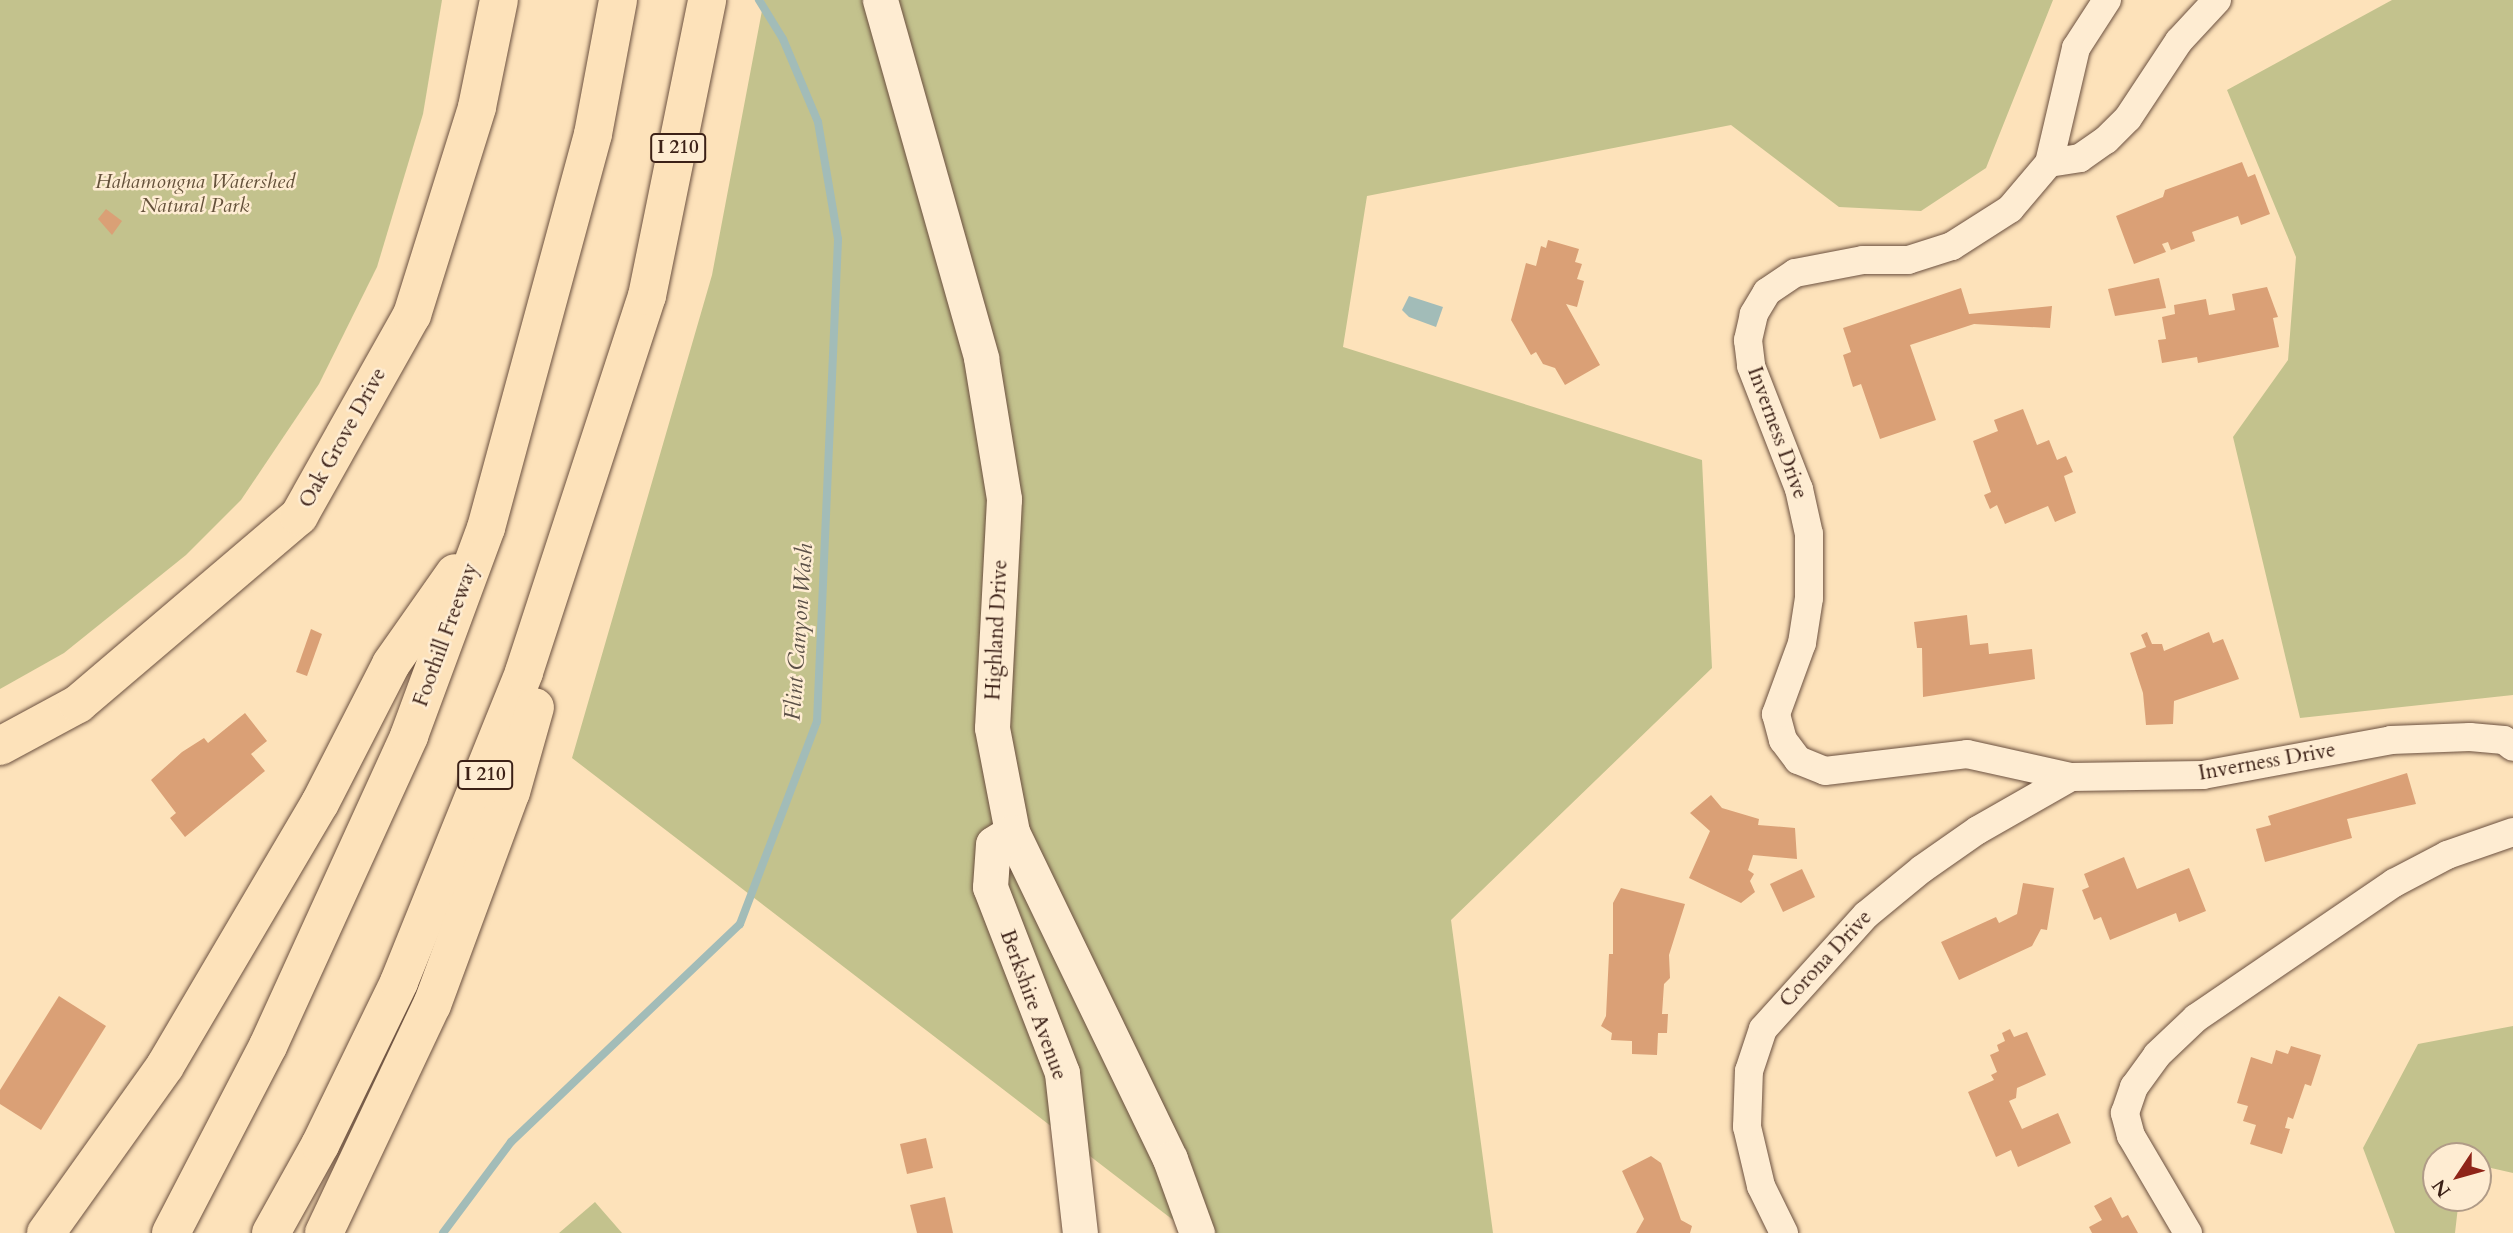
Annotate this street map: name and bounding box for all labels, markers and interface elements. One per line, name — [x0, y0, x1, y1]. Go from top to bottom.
road number: I 210 — [650, 132, 706, 164]
park label: Hahamongna Watershed Natural Park — [95, 169, 295, 219]
street label: Inverness Drive — [1741, 363, 1813, 503]
street label: Oak Grove Drive — [294, 364, 392, 512]
water label: Flint Canyon Wash — [779, 543, 819, 721]
street label: Highland Drive — [981, 559, 1013, 701]
street label: Foothill Freeway — [408, 560, 484, 710]
street label: Inverness Drive — [2196, 738, 2338, 786]
road number: I 210 — [457, 760, 513, 790]
street label: Corona Drive — [1775, 905, 1877, 1013]
street label: Berkshire Avenue — [994, 926, 1072, 1084]
north arrow — [2422, 1142, 2492, 1212]
text: N — [2426, 1174, 2457, 1202]

